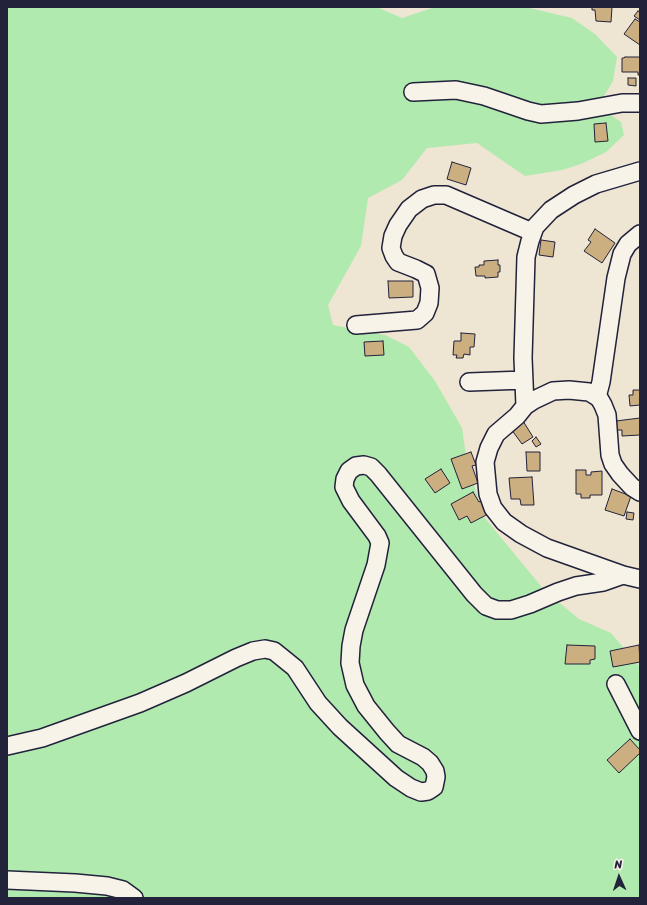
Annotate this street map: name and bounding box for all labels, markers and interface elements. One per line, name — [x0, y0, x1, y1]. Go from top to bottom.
text: N — [614, 855, 623, 874]
north arrow — [599, 857, 639, 897]

